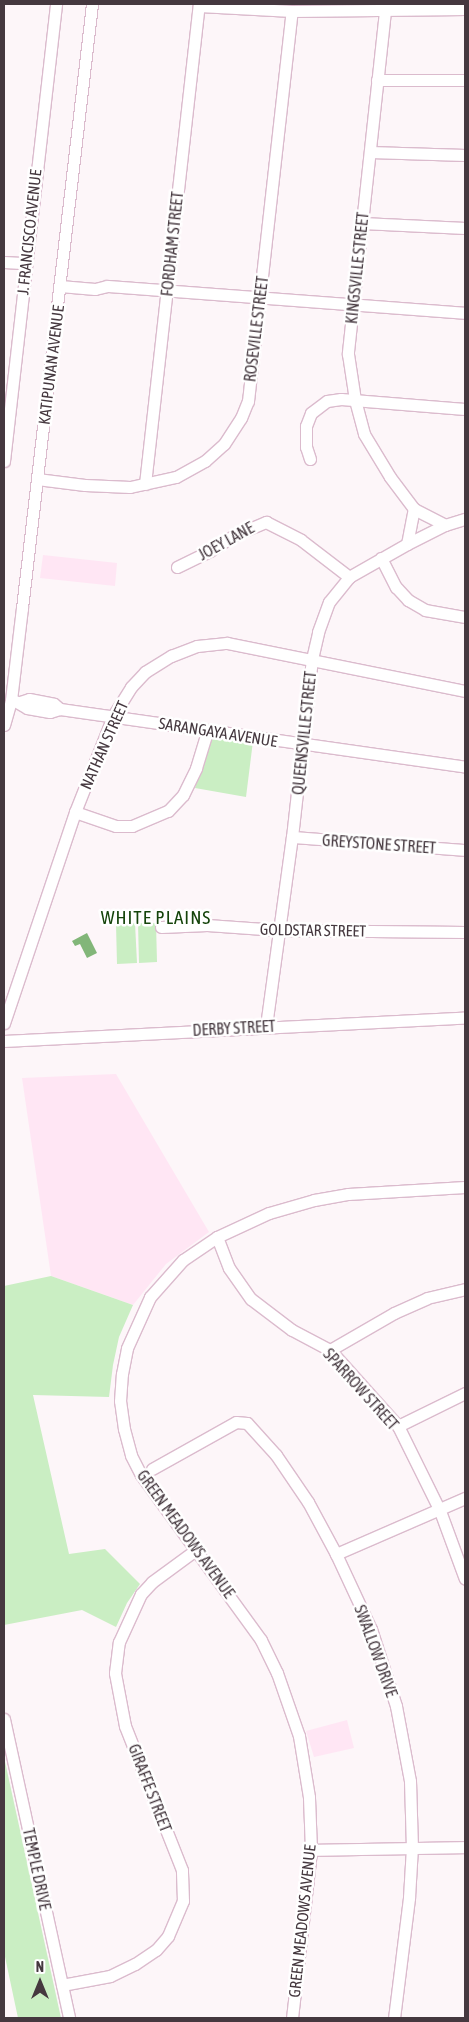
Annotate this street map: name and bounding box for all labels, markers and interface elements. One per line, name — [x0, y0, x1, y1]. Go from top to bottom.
street label: J. FRANCISCO AVENUE — [13, 168, 45, 296]
street label: FORDHAM STREET — [157, 191, 187, 297]
street label: KINGSVILLE STREET — [342, 211, 372, 325]
street label: ROSEVILLE STREET — [240, 275, 272, 383]
street label: KATIPUNAN AVENUE — [34, 304, 68, 426]
street label: JOEY LANE — [195, 518, 257, 564]
street label: QUEENSVILLE STREET — [288, 670, 320, 796]
street label: NATHAN STREET — [76, 698, 132, 792]
street label: SARANGAYA AVENUE — [157, 713, 279, 751]
street label: GREYSTONE STREET — [321, 830, 437, 858]
district label: WHITE PLAINS — [99, 907, 213, 929]
street label: GOLDSTAR STREET — [260, 919, 366, 941]
street label: DERBY STREET — [192, 1016, 276, 1040]
street label: SPARROW STREET — [319, 1344, 403, 1434]
street label: GREEN MEADOWS AVENUE — [133, 1466, 239, 1602]
street label: SWALLOW DRIVE — [350, 1602, 402, 1700]
street label: GIRAFFE STREET — [124, 1741, 176, 1835]
street label: TEMPLE DRIVE — [19, 1826, 55, 1912]
street label: GREEN MEADOWS AVENUE — [284, 1844, 320, 1998]
north arrow — [15, 1957, 65, 2007]
text: N — [36, 1959, 44, 1975]

